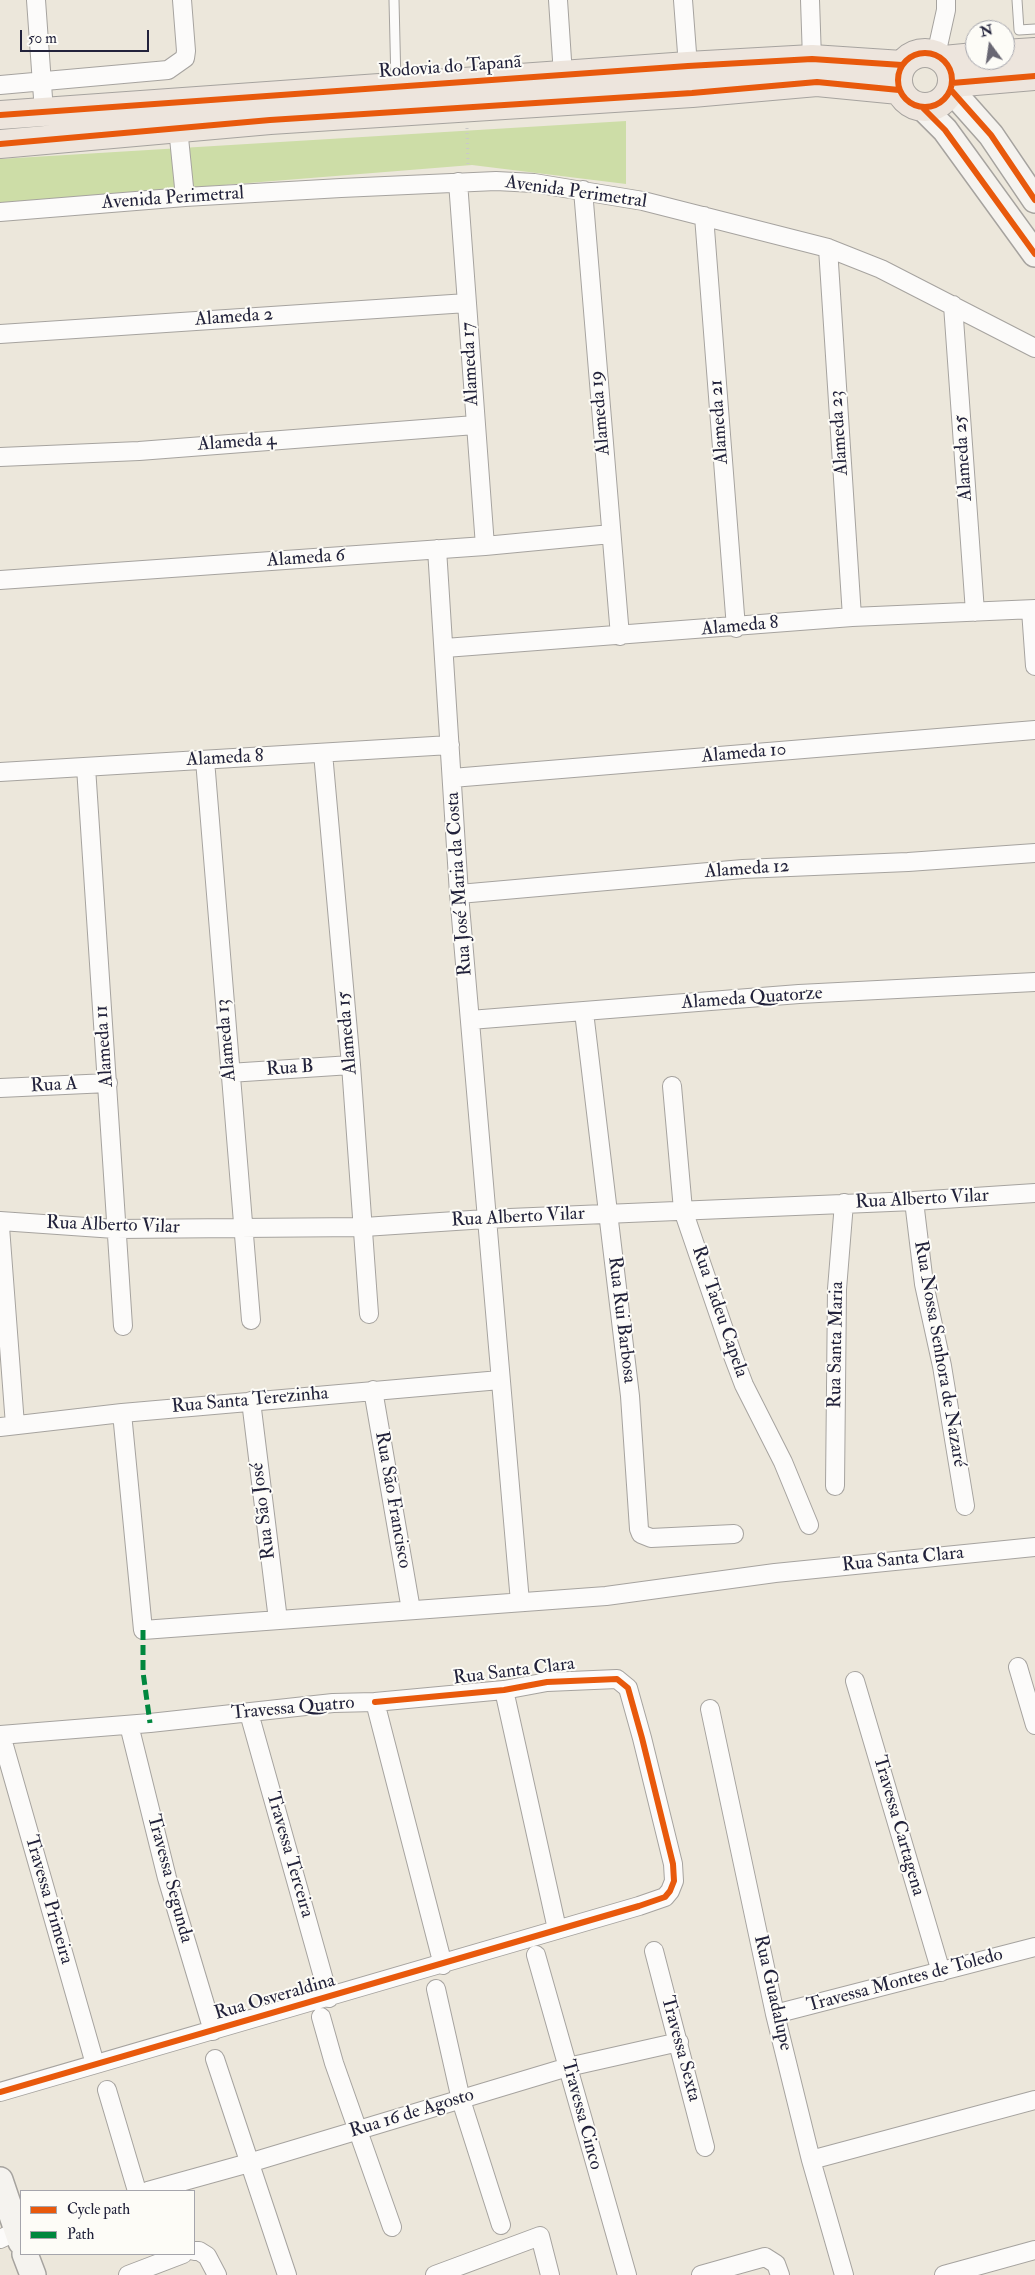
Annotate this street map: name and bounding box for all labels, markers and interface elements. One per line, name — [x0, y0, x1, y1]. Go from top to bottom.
scale bar — [22, 20, 151, 52]
north arrow — [965, 20, 1015, 70]
text: N — [978, 21, 995, 41]
text: 50 m — [28, 29, 57, 48]
street label: Rodovia do Tapanã — [378, 52, 522, 84]
street label: Avenida Perimetral — [504, 172, 648, 214]
street label: Avenida Perimetral — [101, 183, 245, 215]
street label: Alameda 2 — [194, 304, 274, 332]
street label: Alameda 17 — [457, 321, 485, 407]
street label: Alameda 19 — [586, 370, 616, 456]
street label: Alameda 21 — [706, 379, 734, 465]
street label: Alameda 23 — [826, 390, 854, 476]
street label: Alameda 25 — [950, 414, 978, 502]
street label: Alameda 4 — [197, 429, 277, 457]
street label: Alameda 6 — [266, 545, 346, 573]
street label: Alameda 8 — [700, 612, 780, 642]
street label: Alameda 10 — [701, 739, 787, 769]
street label: Alameda 8 — [186, 746, 264, 772]
street label: Rua José Maria da Costa — [442, 791, 478, 977]
street label: Alameda 12 — [704, 856, 790, 884]
street label: Alameda Quatorze — [681, 983, 823, 1015]
street label: Alameda 15 — [333, 990, 363, 1076]
street label: Alameda 13 — [212, 998, 242, 1082]
street label: Alameda 11 — [91, 1004, 119, 1088]
street label: Rua B — [266, 1056, 314, 1082]
street label: Rua A — [30, 1073, 78, 1099]
street label: Rua Alberto Vilar — [855, 1185, 989, 1215]
street label: Rua Alberto Vilar — [451, 1203, 585, 1233]
street label: Rua Alberto Vilar — [46, 1212, 180, 1240]
street label: Rua Nossa Senhora de Nazaré — [908, 1239, 970, 1469]
street label: Rua Tadeu Capela — [686, 1243, 752, 1381]
street label: Rua Rui Barbosa — [602, 1255, 640, 1385]
street label: Rua Santa Maria — [824, 1281, 850, 1409]
street label: Rua Santa Terezinha — [171, 1383, 329, 1419]
street label: Rua São Francisco — [369, 1430, 415, 1570]
street label: Rua São José — [247, 1461, 281, 1561]
street label: Rua Santa Clara — [841, 1542, 965, 1578]
street label: Rua Santa Clara — [452, 1653, 576, 1691]
street label: Travessa Quatro — [231, 1692, 355, 1726]
street label: Travessa Cartagena — [867, 1753, 929, 1899]
street label: Travessa Terceira — [260, 1790, 318, 1920]
street label: Travessa Segunda — [141, 1812, 197, 1946]
street label: Travessa Primeira — [19, 1833, 77, 1967]
street label: Rua Guadalupe — [748, 1933, 796, 2053]
street label: Travessa Montes de Toledo — [804, 1944, 1006, 2018]
street label: Rua Osveraldina — [212, 1970, 338, 2026]
street label: Travessa Sexta — [655, 1994, 705, 2104]
street label: Travessa Cinco — [555, 2058, 607, 2172]
street label: Rua 16 de Agosto — [347, 2084, 477, 2144]
legend — [20, 2190, 195, 2255]
text: Cycle path — [67, 2200, 130, 2219]
text: Path — [67, 2225, 94, 2244]

